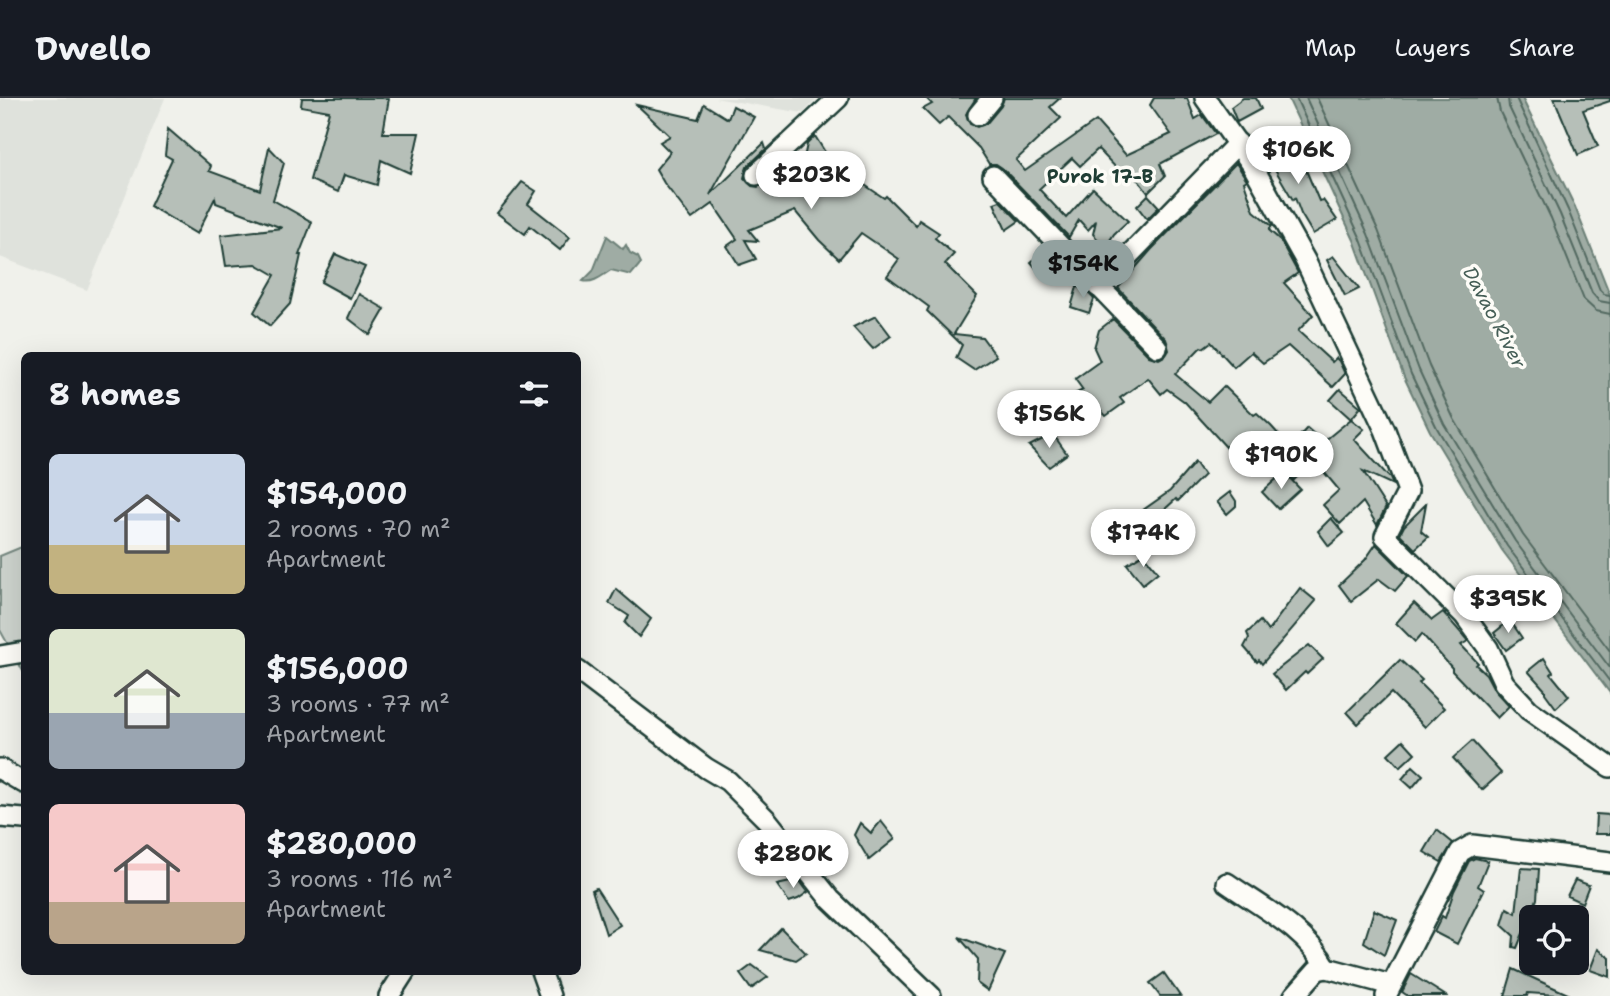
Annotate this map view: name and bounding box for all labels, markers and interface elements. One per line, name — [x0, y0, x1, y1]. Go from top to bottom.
text: Dwello — [35, 26, 151, 71]
text: Map — [1305, 32, 1356, 64]
text: Layers — [1394, 32, 1471, 64]
text: Share — [1509, 32, 1575, 64]
pin: $106K — [1249, 126, 1347, 186]
text: $106K — [1262, 134, 1334, 164]
pin: $203K — [762, 152, 860, 211]
text: $203K — [772, 159, 850, 189]
district label: Purok 17-B — [1047, 164, 1153, 189]
pin: $154K — [1034, 240, 1132, 300]
text: $154K — [1047, 248, 1119, 278]
water label: Davao River — [1457, 262, 1532, 373]
text: 8 homes — [49, 374, 181, 415]
icon: filters — [515, 375, 553, 413]
pin: $156K — [1000, 390, 1098, 450]
text: $156K — [1013, 398, 1085, 428]
pin: $190K — [1232, 432, 1330, 491]
text: $190K — [1245, 439, 1317, 469]
text: $154,000 — [266, 473, 407, 514]
icon: home — [105, 482, 189, 566]
pin: $174K — [1094, 510, 1192, 569]
text: 2 rooms · 70 m² — [266, 514, 451, 544]
text: $174K — [1107, 517, 1179, 547]
text: Apartment — [266, 544, 386, 574]
pin: $395K — [1459, 575, 1557, 635]
text: $395K — [1469, 583, 1547, 613]
text: $156,000 — [266, 648, 408, 689]
icon: home — [105, 657, 189, 741]
text: 3 rooms · 77 m² — [266, 689, 450, 719]
text: Apartment — [266, 719, 386, 749]
text: $280,000 — [266, 823, 417, 864]
pin: $280K — [744, 830, 842, 890]
icon: home — [105, 832, 189, 916]
text: $280K — [754, 838, 832, 868]
text: 3 rooms · 116 m² — [266, 864, 453, 894]
text: Apartment — [266, 894, 386, 924]
map controls — [1519, 905, 1589, 975]
button: locate — [1519, 905, 1589, 975]

